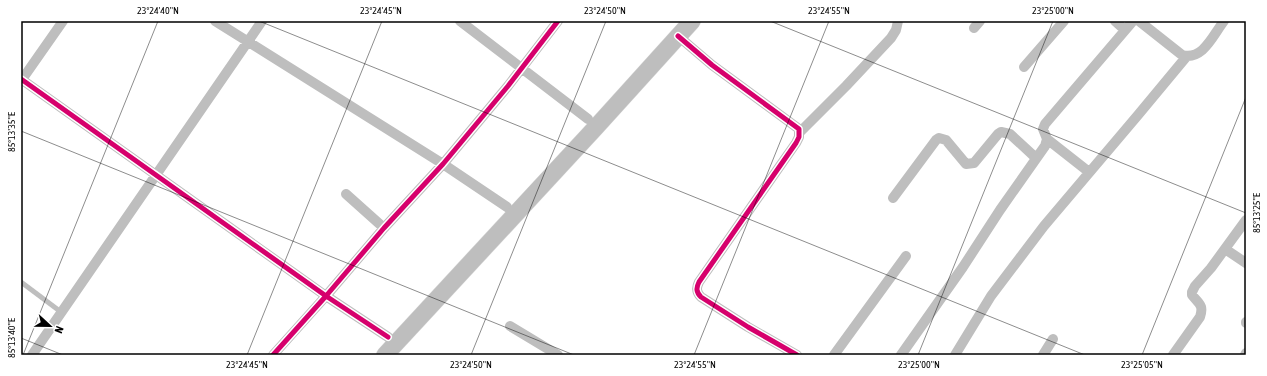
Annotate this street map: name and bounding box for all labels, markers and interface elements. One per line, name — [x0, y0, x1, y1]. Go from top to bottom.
text: 23°24'40"N — [137, 5, 179, 16]
text: 23°24'45"N — [360, 5, 402, 16]
text: 23°24'50"N — [584, 5, 626, 16]
text: 23°24'55"N — [808, 5, 850, 16]
text: 23°25'00"N — [1032, 5, 1074, 16]
text: 85°13'35"E — [6, 111, 17, 152]
text: 85°13'25"E — [1251, 192, 1262, 233]
north arrow — [30, 306, 70, 346]
text: 85°13'40"E — [6, 317, 17, 358]
text: N — [52, 324, 66, 335]
text: 23°24'45"N — [226, 359, 268, 370]
text: 23°24'50"N — [450, 359, 492, 370]
text: 23°24'55"N — [674, 359, 716, 370]
text: 23°25'00"N — [898, 359, 940, 370]
text: 23°25'05"N — [1121, 359, 1163, 370]

